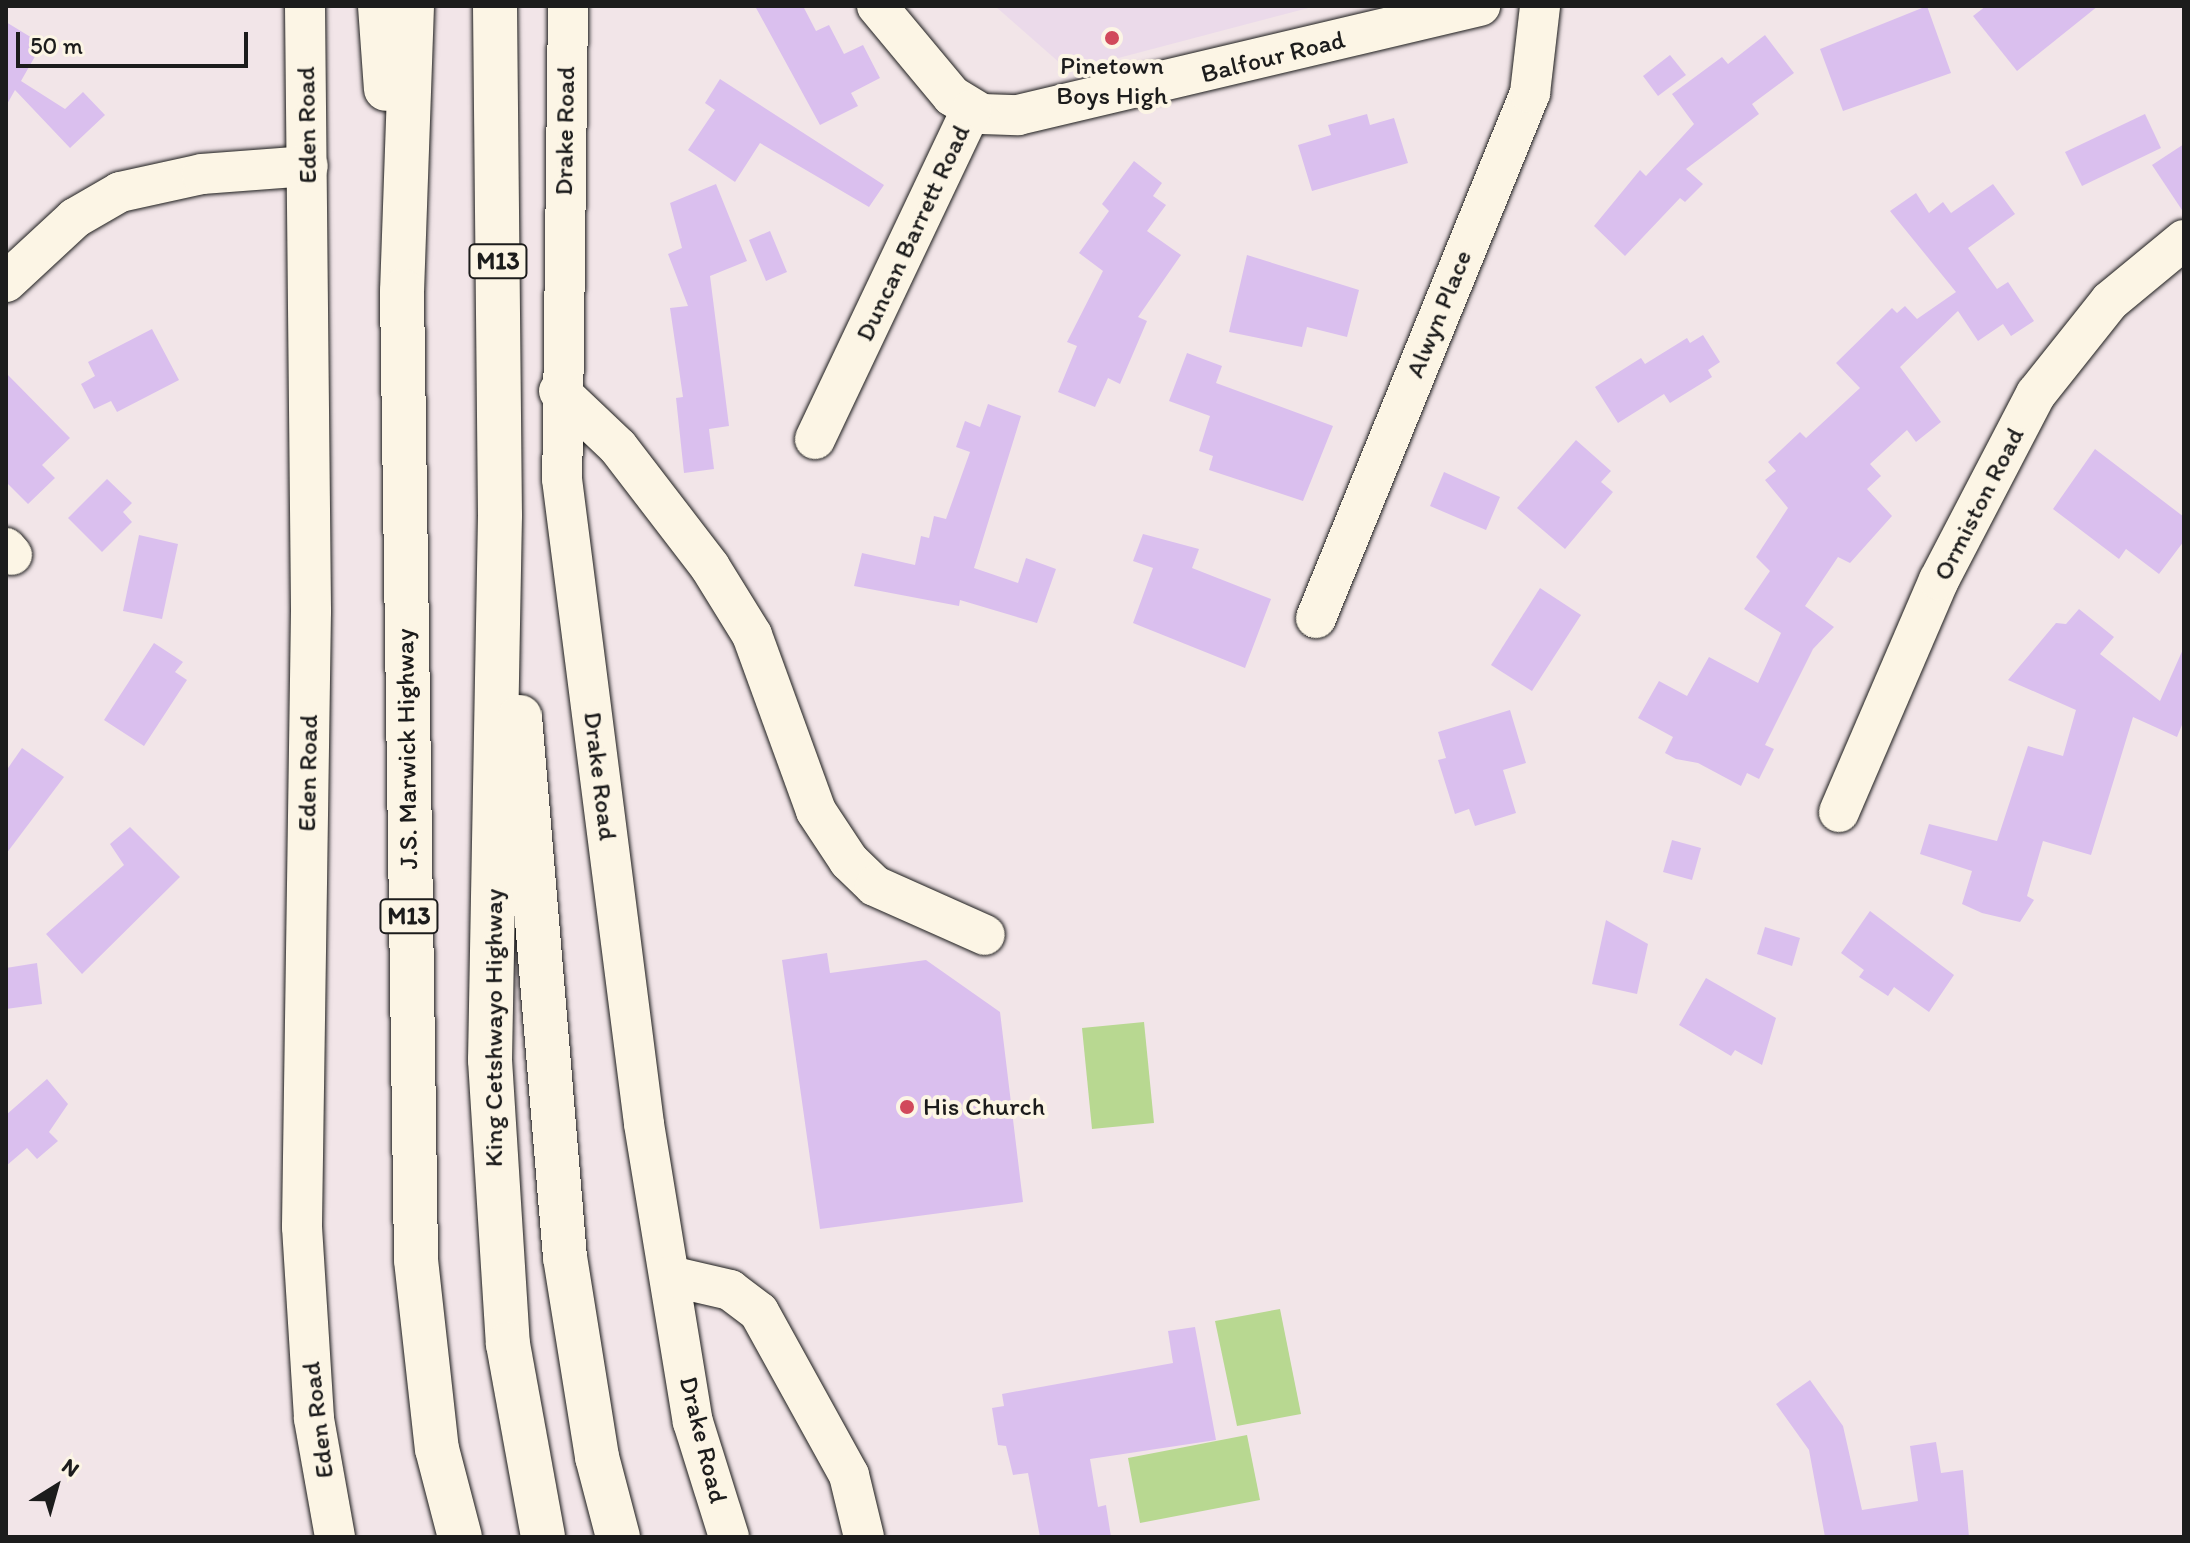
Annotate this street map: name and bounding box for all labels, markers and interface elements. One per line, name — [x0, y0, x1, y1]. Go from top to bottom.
scale bar — [20, 16, 252, 66]
street label: Balfour Road — [1198, 24, 1348, 90]
marker: Pinetown Boys High — [1103, 29, 1121, 47]
text: 50 m — [30, 31, 83, 60]
place label: Pinetown Boys High — [1057, 50, 1167, 112]
street label: Eden Road — [290, 66, 324, 184]
street label: Drake Road — [548, 66, 582, 196]
street label: Duncan Barrett Road — [849, 120, 977, 346]
road number: M13 — [468, 241, 528, 281]
street label: Alwyn Place — [1399, 246, 1479, 382]
street label: Ormiston Road — [1927, 422, 2031, 586]
street label: J.S. Marwick Highway — [389, 629, 425, 869]
street label: Drake Road — [577, 710, 623, 842]
street label: Eden Road — [291, 714, 325, 832]
street label: King Cetshwayo Highway — [478, 889, 510, 1167]
road number: M13 — [379, 896, 439, 936]
place label: His Church — [923, 1091, 1046, 1123]
marker: His Church — [898, 1098, 916, 1116]
street label: Eden Road — [295, 1360, 341, 1480]
street label: Drake Road — [672, 1374, 734, 1506]
north arrow — [16, 1447, 96, 1527]
text: N — [57, 1452, 85, 1483]

